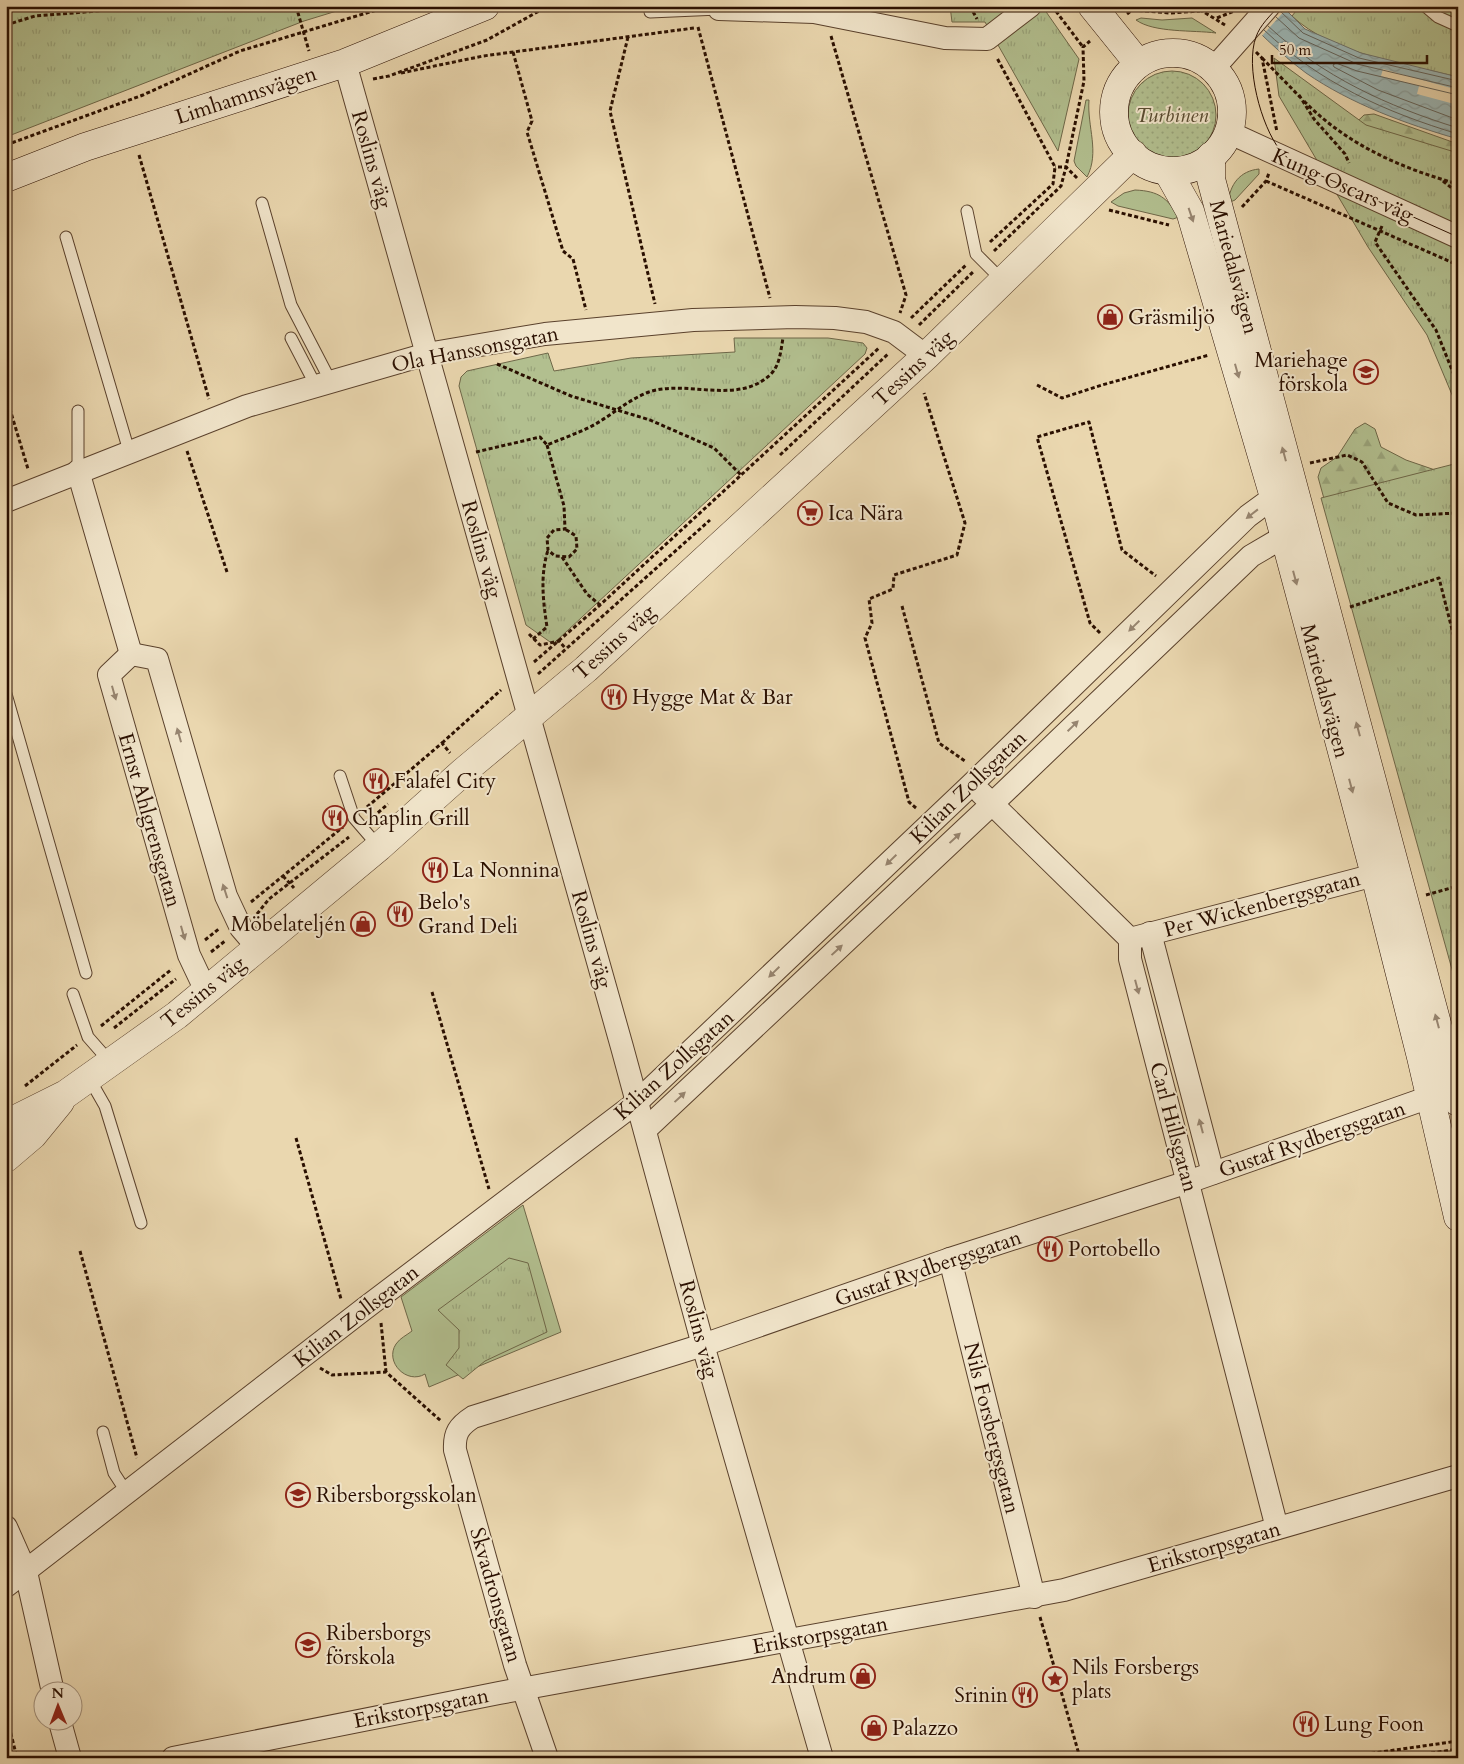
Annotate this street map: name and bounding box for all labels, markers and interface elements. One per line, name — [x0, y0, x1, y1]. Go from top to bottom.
scale bar — [1272, 32, 1426, 64]
text: 50 m — [1279, 40, 1311, 60]
street label: Limhamnsvägen — [172, 59, 321, 132]
park label: Turbinen — [1135, 101, 1209, 130]
street label: Roslins väg — [344, 107, 399, 212]
street label: Kung Oscars väg — [1267, 141, 1418, 230]
street label: Mariedalsvägen — [1202, 197, 1265, 337]
one-way arrow — [1187, 208, 1195, 223]
place label: Gräsmiljö — [1128, 303, 1215, 332]
shop icon: Gräsmiljö — [1097, 304, 1123, 330]
street label: Ola Hanssonsgatan — [389, 319, 561, 380]
street label: Tessins väg — [866, 323, 960, 413]
place label: Mariehage förskola — [1254, 346, 1348, 399]
school or university icon: Mariehage förskola — [1353, 359, 1379, 385]
one-way arrow — [1234, 364, 1242, 379]
one-way arrow — [1280, 446, 1288, 461]
street label: Roslins väg — [454, 497, 509, 602]
place label: Ica Nära — [828, 499, 903, 528]
supermarket icon: Ica Nära — [797, 500, 823, 526]
one-way arrow — [1246, 508, 1259, 519]
one-way arrow — [1291, 571, 1299, 586]
street label: Tessins väg — [567, 598, 662, 687]
one-way arrow — [1129, 620, 1141, 632]
street label: Mariedalsvägen — [1293, 621, 1356, 761]
place label: Hygge Mat & Bar — [632, 683, 793, 712]
restaurant icon: Hygge Mat & Bar — [601, 684, 627, 710]
one-way arrow — [111, 685, 119, 700]
one-way arrow — [1067, 720, 1079, 732]
one-way arrow — [1354, 721, 1362, 737]
street label: Kilian Zollsgatan — [904, 724, 1033, 851]
one-way arrow — [175, 728, 183, 743]
street label: Ernst Ahlgrensgatan — [111, 730, 188, 911]
place label: Falafel City — [394, 767, 496, 796]
restaurant icon: Falafel City — [363, 768, 389, 794]
one-way arrow — [1347, 778, 1355, 793]
place label: Chaplin Grill — [352, 804, 470, 833]
restaurant icon: Chaplin Grill — [322, 805, 348, 831]
one-way arrow — [949, 832, 961, 844]
one-way arrow — [886, 854, 898, 866]
place label: La Nonnina — [452, 856, 559, 885]
restaurant icon: La Nonnina — [422, 857, 448, 883]
street label: Per Wickenbergsgatan — [1161, 864, 1364, 945]
one-way arrow — [220, 884, 228, 899]
street label: Roslins väg — [564, 887, 619, 992]
place label: Belo's Grand Deli — [418, 888, 518, 941]
restaurant icon: Belo's Grand Deli — [387, 901, 413, 927]
place label: Möbelateljén — [231, 910, 346, 939]
shop icon: Möbelateljén — [350, 911, 376, 937]
one-way arrow — [179, 926, 187, 941]
one-way arrow — [831, 944, 843, 956]
street label: Tessins väg — [155, 949, 252, 1035]
one-way arrow — [768, 966, 780, 978]
one-way arrow — [1134, 979, 1142, 994]
street label: Kilian Zollsgatan — [608, 1004, 741, 1127]
one-way arrow — [1433, 1013, 1441, 1029]
street label: Carl Hillsgatan — [1142, 1059, 1205, 1195]
one-way arrow — [674, 1091, 686, 1103]
street label: Gustaf Rydbergsgatan — [1215, 1094, 1409, 1185]
one-way arrow — [1197, 1119, 1205, 1134]
street label: Gustaf Rydbergsgatan — [831, 1223, 1025, 1314]
place label: Portobello — [1068, 1235, 1160, 1264]
restaurant icon: Portobello — [1037, 1236, 1063, 1262]
street label: Kilian Zollsgatan — [288, 1258, 425, 1375]
street label: Roslins väg — [672, 1277, 726, 1382]
street label: Nils Forsbergsgatan — [956, 1339, 1027, 1517]
place label: Ribersborgsskolan — [316, 1481, 477, 1510]
school or university icon: Ribersborgsskolan — [285, 1482, 311, 1508]
street label: Erikstorpsgatan — [1144, 1515, 1284, 1580]
street label: Skvadronsgatan — [462, 1524, 529, 1666]
street label: Erikstorpsgatan — [750, 1609, 890, 1662]
place label: Ribersborgs förskola — [326, 1619, 431, 1672]
school or university icon: Ribersborgs förskola — [295, 1632, 321, 1658]
place label: Nils Forsbergs plats — [1072, 1653, 1199, 1706]
place label: Andrum — [771, 1662, 846, 1691]
shop icon: Andrum — [850, 1663, 876, 1689]
place icon: Nils Forsbergs plats — [1042, 1666, 1068, 1692]
street label: Erikstorpsgatan — [351, 1681, 491, 1736]
place label: Srinin — [954, 1681, 1008, 1710]
north arrow — [32, 1682, 82, 1732]
restaurant icon: Srinin — [1012, 1682, 1038, 1708]
text: N — [52, 1684, 64, 1703]
place label: Lung Foon — [1324, 1710, 1424, 1739]
restaurant icon: Lung Foon — [1293, 1711, 1319, 1737]
place label: Palazzo — [892, 1714, 958, 1743]
shop icon: Palazzo — [861, 1715, 887, 1741]

